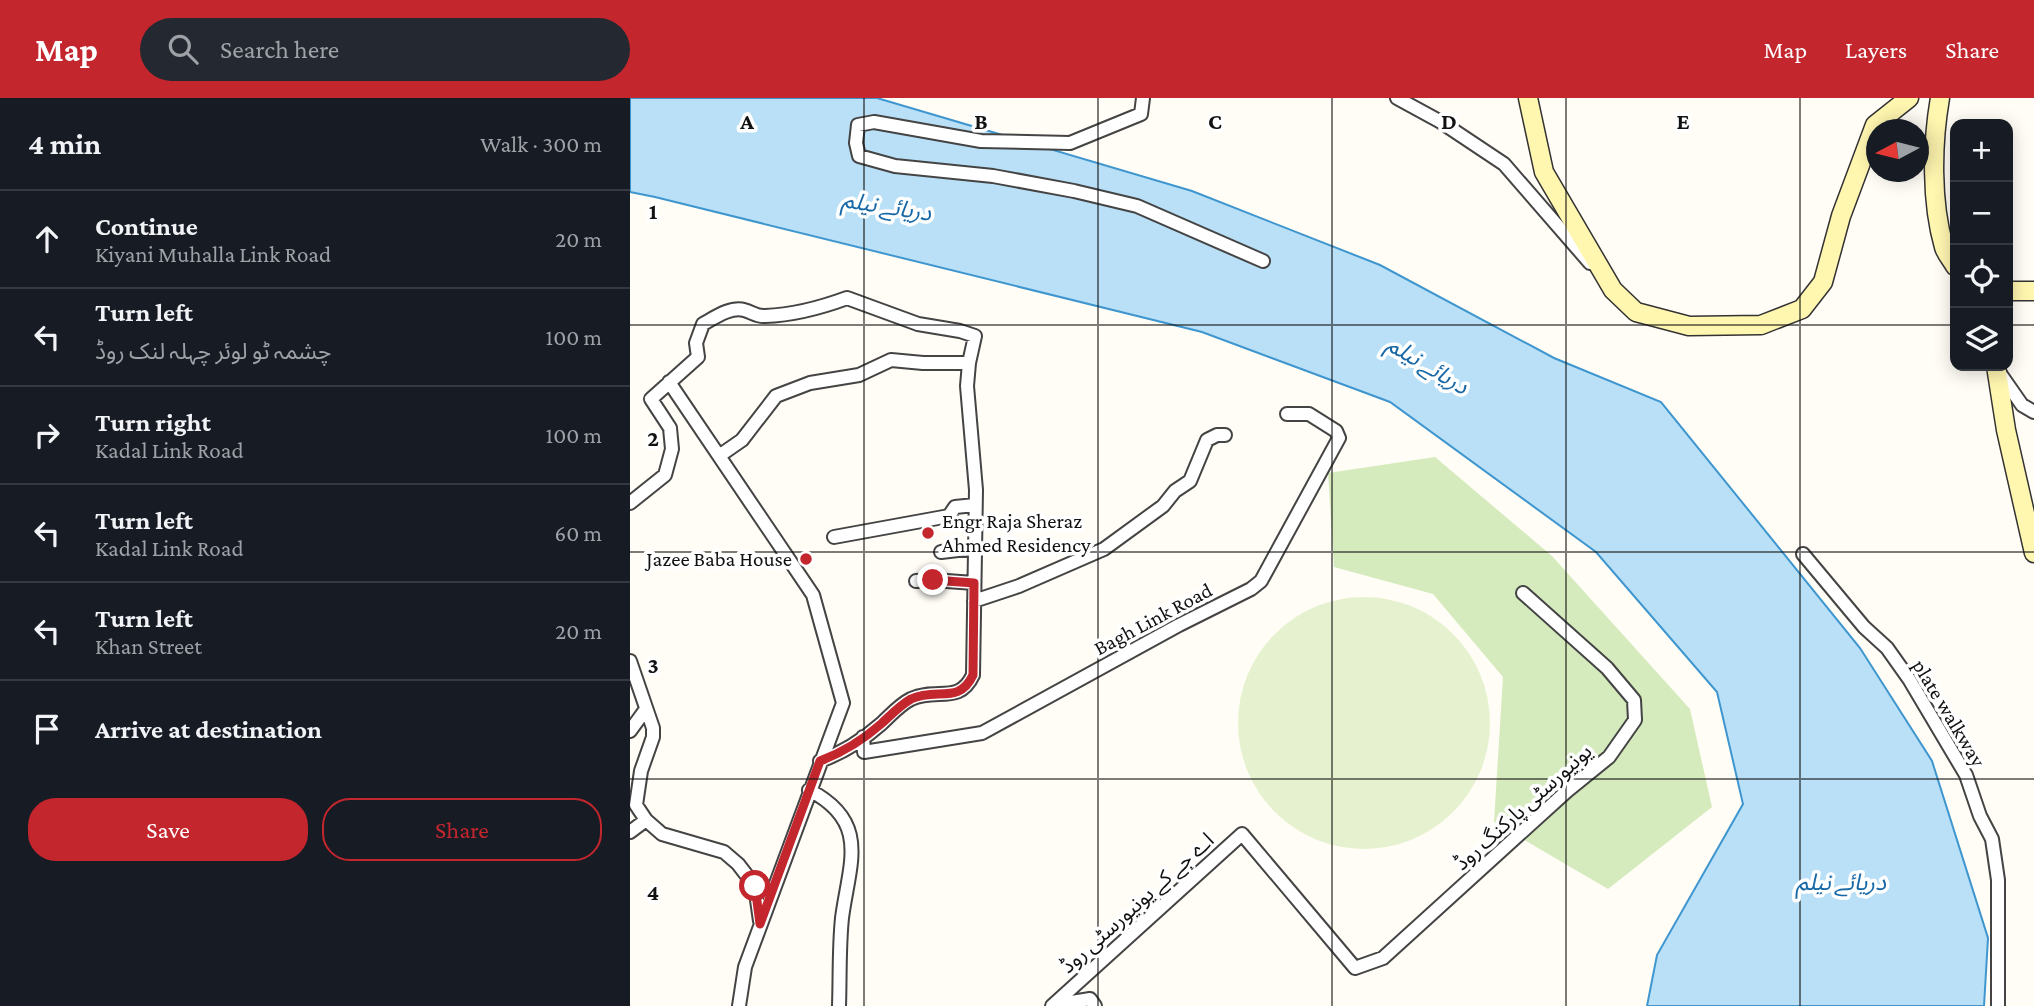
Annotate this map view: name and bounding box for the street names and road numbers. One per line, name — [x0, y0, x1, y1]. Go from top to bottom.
street label: Bagh Link Road — [1090, 578, 1216, 660]
street label: plate walkway — [1908, 655, 1991, 771]
street label: یونیورسٹی پارکنگ روڈ — [1449, 739, 1598, 876]
street label: اے جے کے یونیورسٹی روڈ — [1055, 828, 1219, 979]

